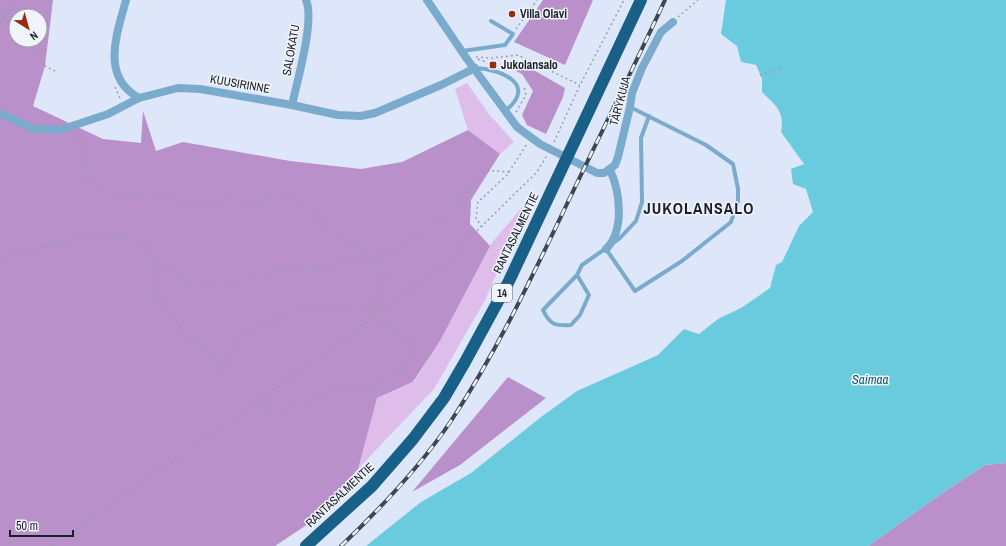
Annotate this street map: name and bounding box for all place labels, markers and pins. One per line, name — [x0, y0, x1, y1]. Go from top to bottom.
place label: Villa Olavi — [520, 6, 567, 22]
marker: Villa Olavi — [507, 9, 517, 19]
place label: Jukolansalo — [501, 57, 558, 73]
marker: Jukolansalo — [488, 60, 498, 70]

